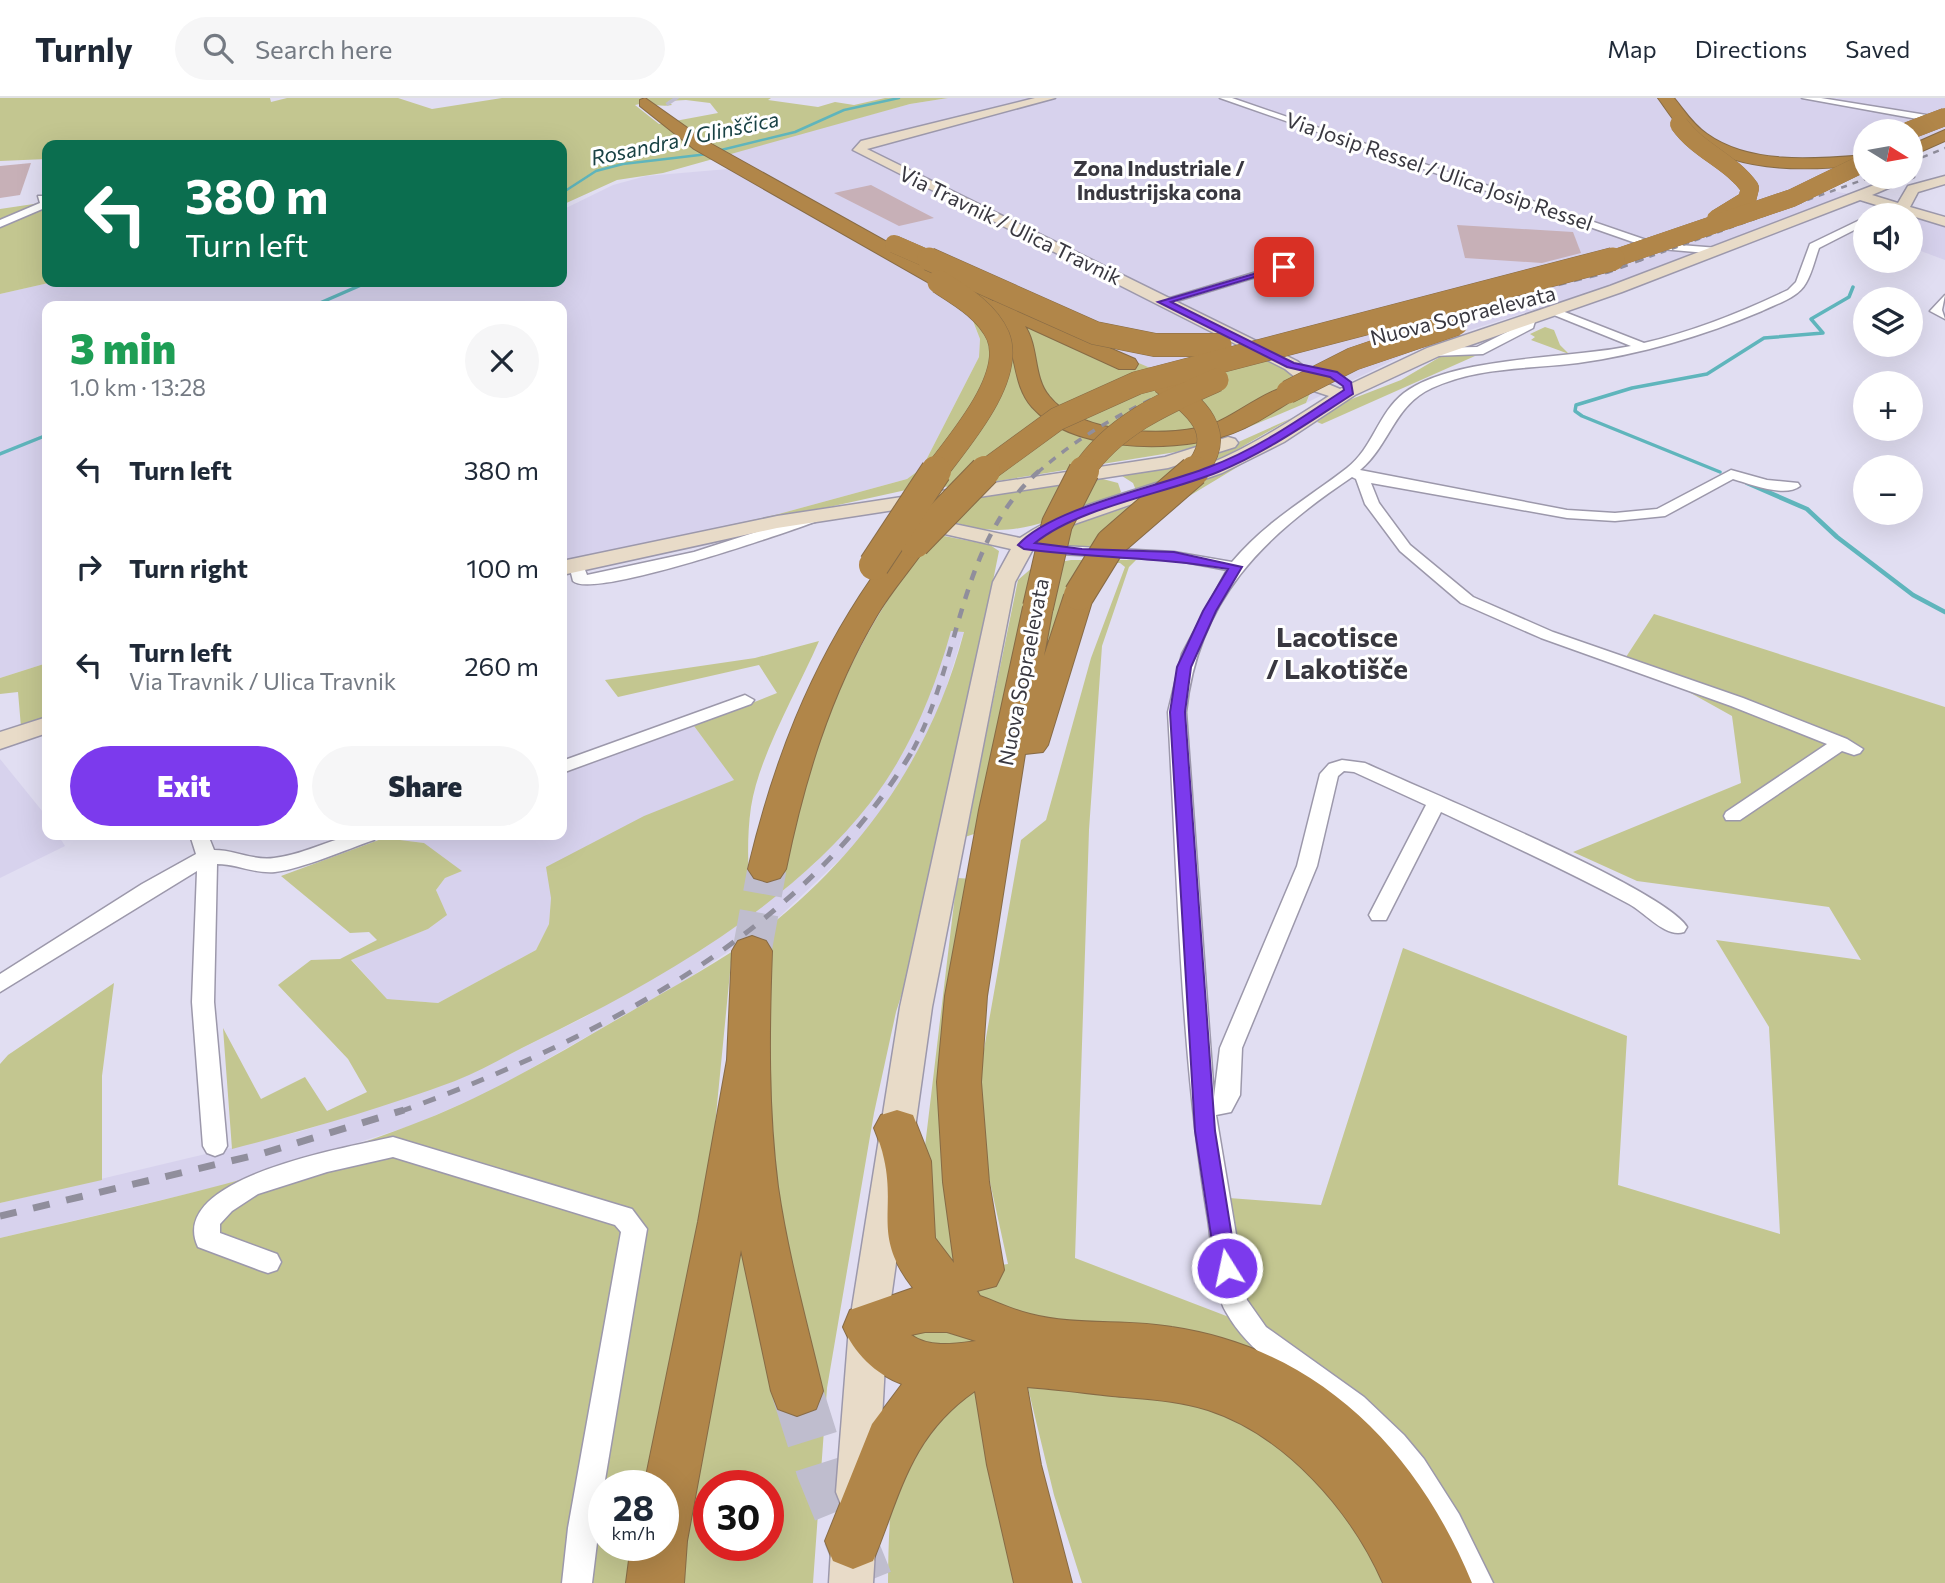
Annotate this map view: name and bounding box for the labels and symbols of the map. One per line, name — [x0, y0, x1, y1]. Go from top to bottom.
water label: Rosandra / Glinščica — [588, 105, 781, 170]
street label: Via Josip Ressel / Ulica Josip Ressel — [1283, 106, 1596, 235]
north arrow — [1853, 119, 1923, 189]
district label: Zona Industriale / Industrijska cona — [1073, 155, 1245, 204]
street label: Via Travnik / Ulica Travnik — [895, 160, 1126, 289]
pin — [1254, 237, 1314, 297]
street label: Nuova Sopraelevata — [1367, 279, 1558, 350]
street label: Nuova Sopraelevata — [992, 576, 1053, 767]
district label: Lacotisce / Lakotišče — [1266, 619, 1408, 685]
position arrow — [1190, 1231, 1264, 1305]
speed limit sign: 30 — [693, 1470, 784, 1561]

